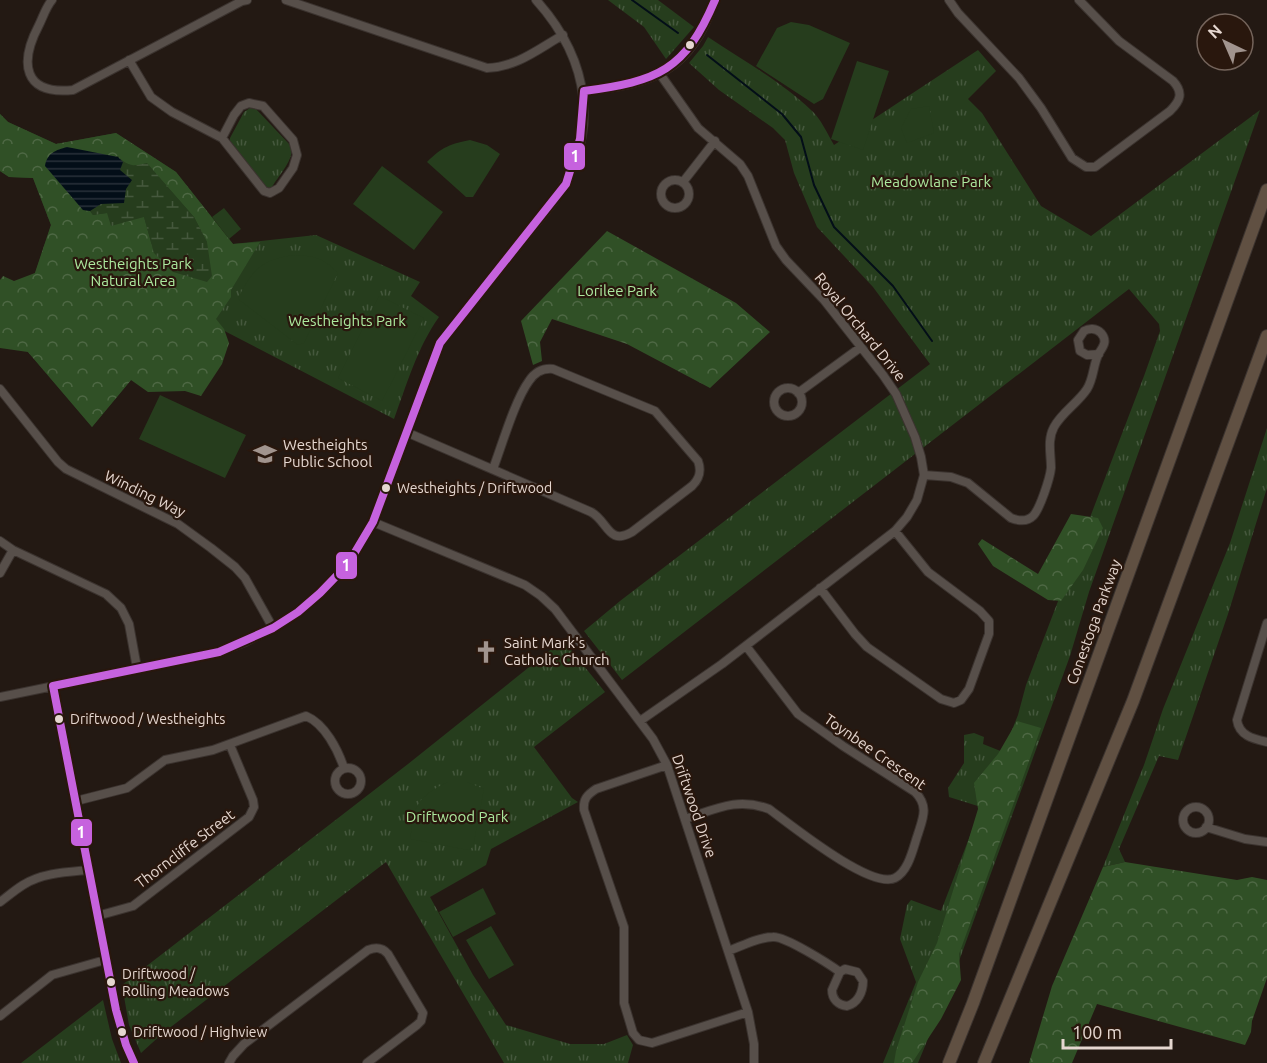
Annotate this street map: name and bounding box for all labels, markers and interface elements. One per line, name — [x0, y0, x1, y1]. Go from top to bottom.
north arrow — [1195, 12, 1255, 72]
text: N — [1204, 21, 1225, 42]
unlabelled marker — [684, 39, 696, 51]
line badge: 1 — [563, 142, 586, 171]
text: 1 — [570, 147, 580, 165]
park label: Meadowlane Park — [871, 173, 991, 190]
park label: Westheights Park Natural Area — [74, 255, 192, 289]
street label: Royal Orchard Drive — [812, 269, 909, 384]
park label: Lorilee Park — [577, 282, 657, 299]
park label: Westheights Park — [288, 312, 406, 329]
place label: Westheights Public School — [283, 436, 372, 470]
school or university icon: Westheights Public School — [252, 441, 278, 467]
street label: Winding Way — [102, 467, 188, 520]
place label: Westheights / Driftwood — [397, 480, 552, 496]
marker: Westheights / Driftwood — [380, 482, 392, 494]
line badge: 1 — [335, 551, 358, 580]
text: 1 — [341, 556, 351, 574]
street label: Conestoga Parkway — [1063, 557, 1124, 687]
place label: Saint Mark's Catholic Church — [504, 634, 610, 668]
church icon: Saint Mark's Catholic Church — [473, 639, 499, 665]
street label: Toynbee Crescent — [821, 710, 929, 793]
place label: Driftwood / Westheights — [70, 711, 225, 727]
marker: Driftwood / Westheights — [53, 713, 65, 725]
street label: Driftwood Drive — [669, 752, 720, 860]
street label: Thorncliffe Street — [132, 806, 238, 891]
park label: Driftwood Park — [406, 808, 509, 825]
line badge: 1 — [70, 818, 93, 847]
text: 1 — [76, 823, 86, 841]
place label: Driftwood / Rolling Meadows — [122, 966, 229, 999]
marker: Driftwood / Rolling Meadows — [105, 976, 117, 988]
scale bar — [1063, 1012, 1171, 1050]
text: 100 m — [1072, 1022, 1122, 1042]
place label: Driftwood / Highview — [133, 1024, 268, 1040]
marker: Driftwood / Highview — [116, 1026, 128, 1038]

